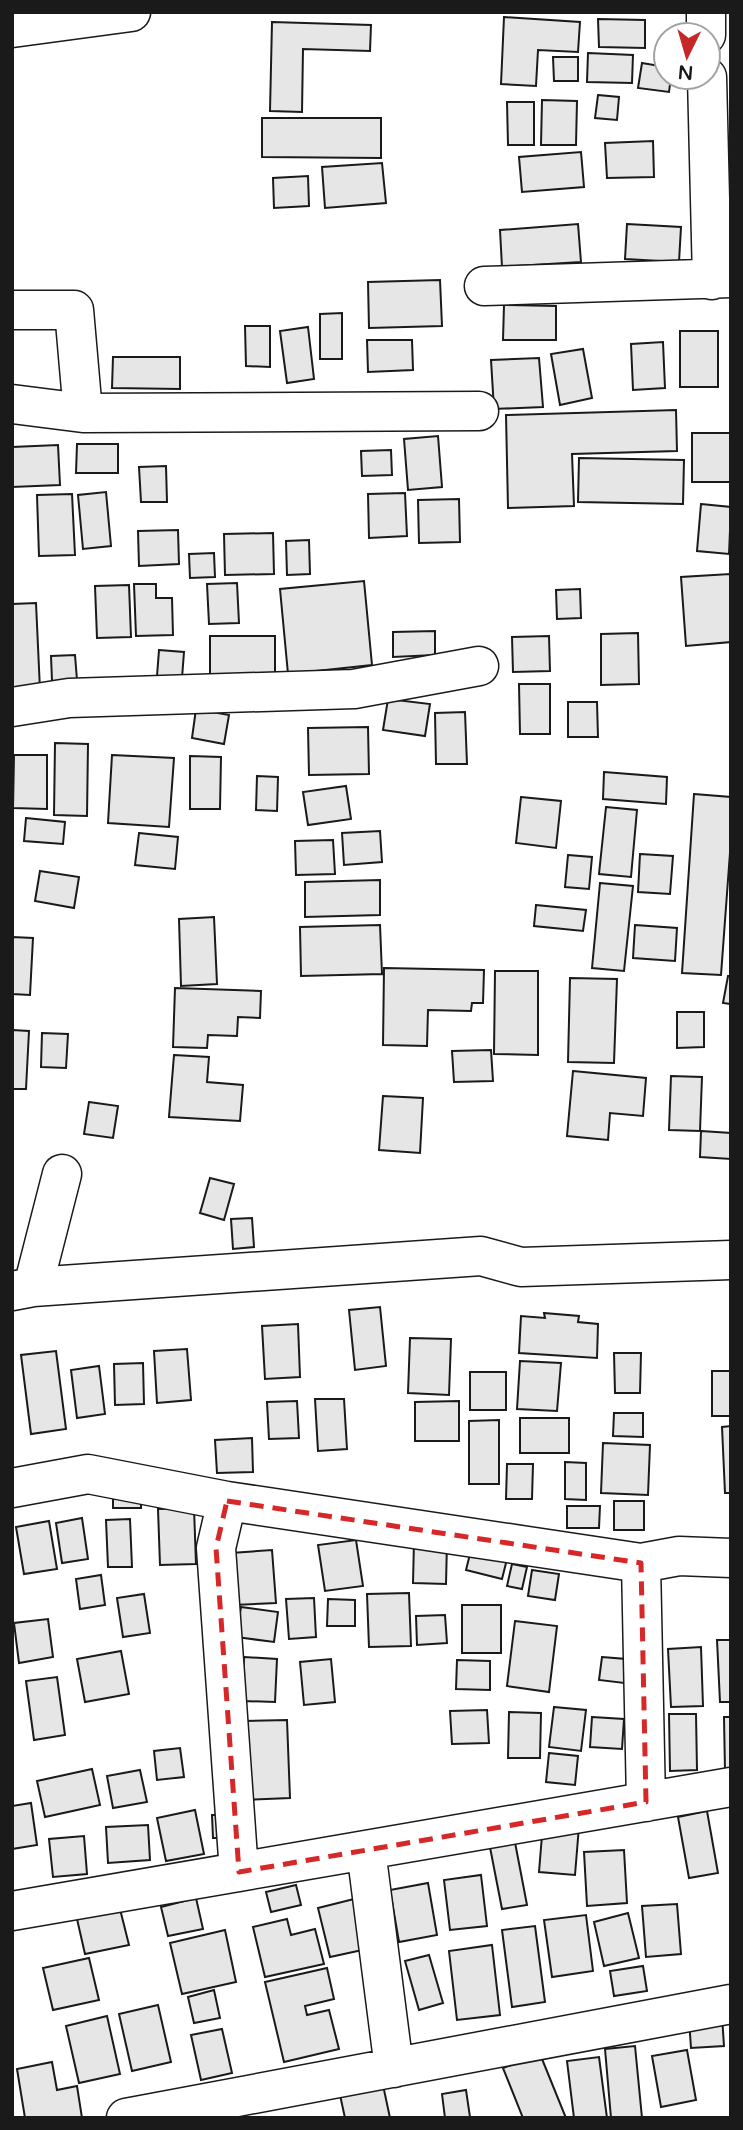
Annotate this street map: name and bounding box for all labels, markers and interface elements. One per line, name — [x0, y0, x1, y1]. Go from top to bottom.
north arrow — [652, 21, 722, 91]
text: N — [677, 60, 694, 84]

